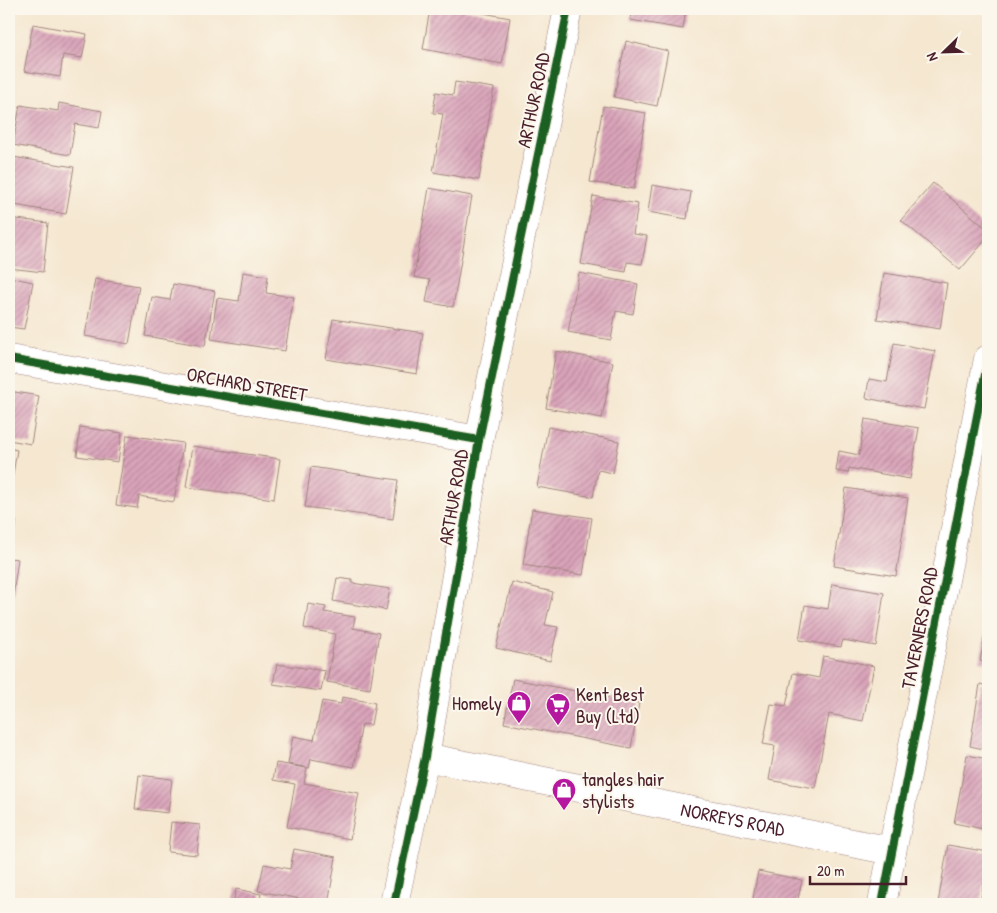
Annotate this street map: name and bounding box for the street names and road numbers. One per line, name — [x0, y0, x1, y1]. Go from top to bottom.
street label: ARTHUR ROAD — [510, 50, 556, 150]
street label: ORCHARD STREET — [185, 361, 310, 408]
street label: ARTHUR ROAD — [432, 447, 474, 547]
street label: TAVERNERS ROAD — [894, 565, 944, 691]
street label: NORREYS ROAD — [679, 796, 787, 842]

